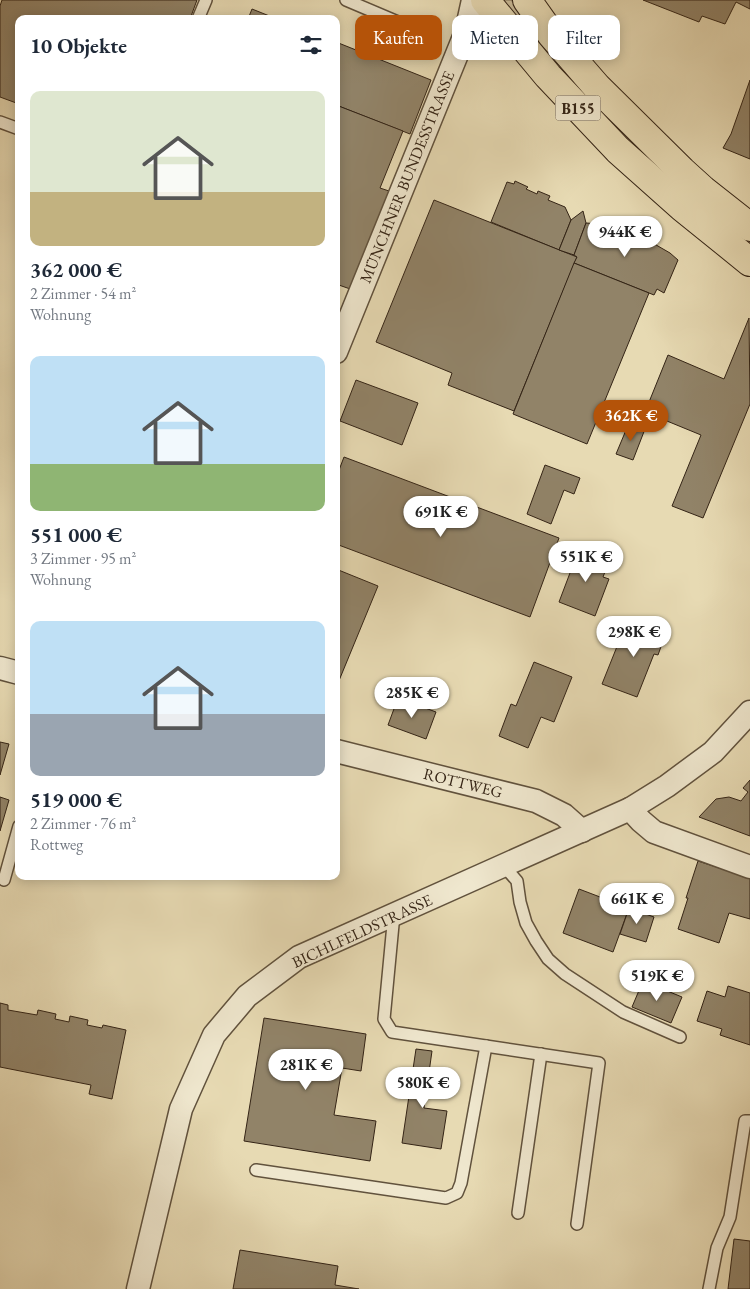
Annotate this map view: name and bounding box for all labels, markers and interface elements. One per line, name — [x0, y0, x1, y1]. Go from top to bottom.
chip: Kaufen — [355, 15, 442, 60]
chip: Mieten — [452, 15, 538, 60]
chip: Filter — [548, 15, 620, 60]
icon: filters — [297, 31, 325, 59]
text: 10 Objekte — [30, 32, 127, 59]
street label: MÜNCHNER BUNDESSTRASSE — [355, 68, 459, 286]
road number: B155 — [556, 96, 600, 120]
icon: home — [133, 123, 223, 213]
pin: 944K € — [584, 216, 666, 258]
text: 944K € — [598, 221, 652, 242]
text: 362 000 € — [30, 256, 122, 283]
text: 2 Zimmer · 54 m² — [30, 283, 136, 304]
text: Wohnung — [30, 304, 91, 325]
icon: home — [133, 388, 223, 478]
pin: 362K € — [590, 400, 672, 442]
text: 362K € — [604, 405, 658, 426]
pin: 691K € — [400, 496, 482, 538]
text: 691K € — [414, 501, 468, 522]
text: 551 000 € — [30, 521, 122, 548]
pin: 551K € — [545, 540, 627, 583]
text: 551K € — [559, 546, 613, 567]
text: 3 Zimmer · 95 m² — [30, 548, 136, 569]
text: Wohnung — [30, 569, 91, 590]
pin: 298K € — [593, 616, 675, 658]
text: 298K € — [607, 621, 661, 642]
icon: home — [133, 653, 223, 743]
pin: 285K € — [371, 676, 453, 719]
text: 285K € — [385, 682, 439, 703]
street label: ROTTWEG — [421, 763, 505, 803]
text: 519 000 € — [30, 786, 122, 813]
text: 2 Zimmer · 76 m² — [30, 813, 136, 834]
text: Rottweg — [30, 834, 83, 855]
pin: 661K € — [596, 882, 678, 925]
text: 661K € — [610, 888, 664, 909]
street label: BICHLFELDSTRASSE — [289, 889, 435, 973]
pin: 519K € — [616, 960, 698, 1002]
text: 519K € — [630, 965, 684, 986]
pin: 281K € — [265, 1048, 347, 1091]
text: 281K € — [279, 1054, 333, 1075]
pin: 580K € — [382, 1066, 464, 1109]
text: 580K € — [396, 1072, 450, 1093]

